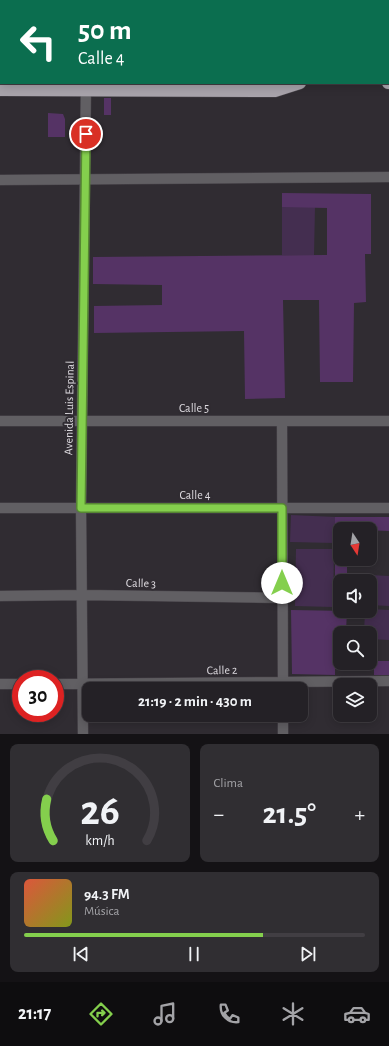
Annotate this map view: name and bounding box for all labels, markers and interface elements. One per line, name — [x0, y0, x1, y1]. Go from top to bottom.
icon: left — [12, 16, 64, 68]
text: 50 m — [78, 17, 132, 45]
text: Calle 4 — [78, 50, 125, 68]
pin — [69, 117, 103, 151]
icon: arrive — [75, 123, 97, 145]
street label: Avenida Luis Espinal — [62, 361, 76, 455]
street label: Calle 5 — [179, 402, 209, 414]
street label: Calle 4 — [180, 489, 211, 501]
north arrow — [333, 522, 377, 566]
map controls — [333, 522, 377, 722]
position arrow — [261, 562, 303, 604]
button: sound — [333, 574, 377, 618]
street label: Calle 3 — [126, 577, 156, 589]
button: search — [333, 626, 377, 670]
street label: Calle 2 — [207, 664, 238, 676]
speed limit sign: 30 — [12, 670, 64, 722]
button: layers — [333, 678, 377, 722]
text: 21:19 · 2 min · 430 m — [138, 694, 252, 709]
text: Clima — [214, 777, 243, 790]
text: 26 — [80, 791, 120, 832]
text: 21.5° — [262, 799, 316, 829]
text: − — [214, 803, 224, 825]
text: + — [354, 803, 365, 825]
text: km/h — [85, 834, 114, 848]
text: 94.3 FM — [84, 887, 130, 902]
text: Música — [84, 905, 119, 918]
icon: previous — [70, 943, 92, 965]
icon: pause — [183, 943, 205, 965]
icon: next — [297, 943, 319, 965]
icon: directions — [87, 1000, 115, 1028]
icon: music — [151, 1000, 179, 1028]
icon: phone — [215, 1000, 243, 1028]
icon: climate — [279, 1000, 307, 1028]
icon: car — [343, 1000, 371, 1028]
text: 21:17 — [18, 1005, 51, 1023]

